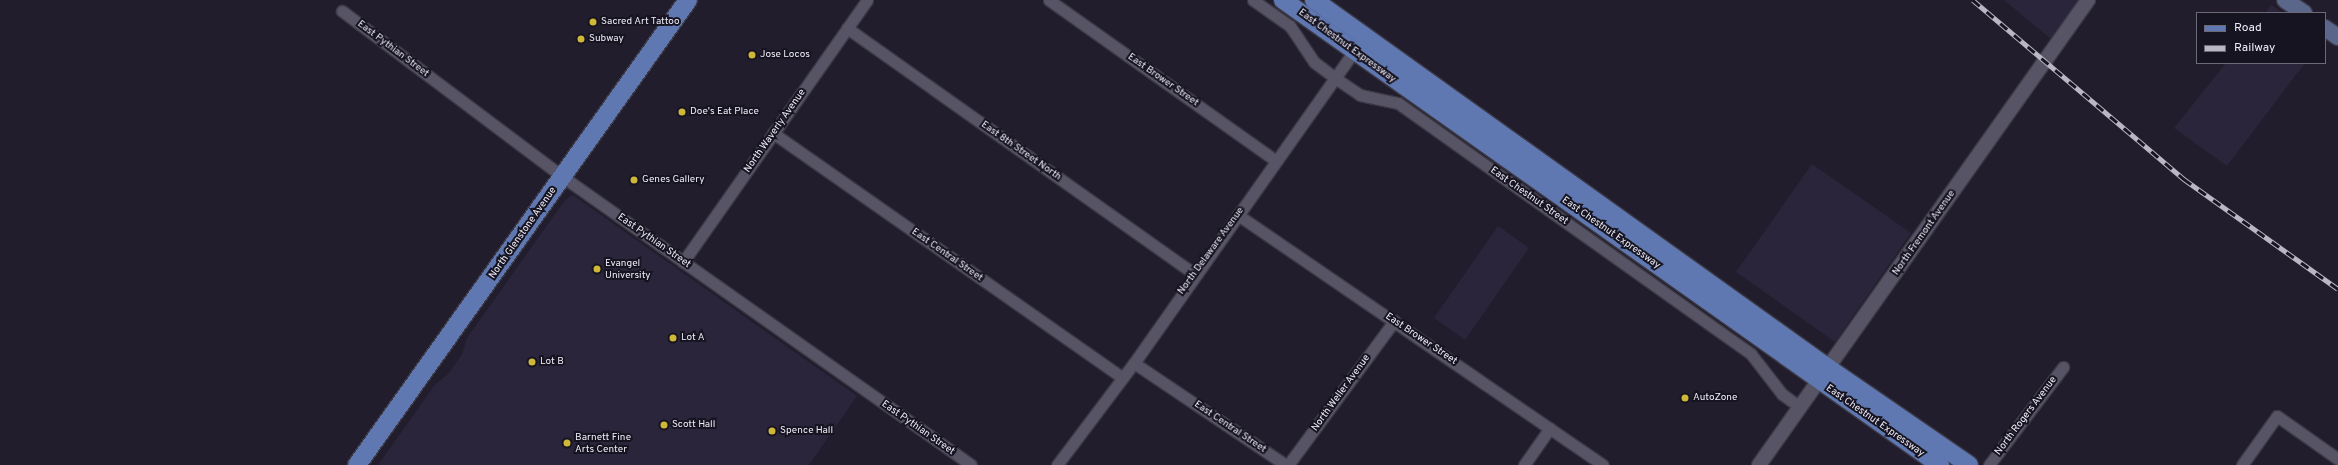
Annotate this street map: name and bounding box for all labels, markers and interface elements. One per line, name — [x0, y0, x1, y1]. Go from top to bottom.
street label: East Chestnut Expressway — [1296, 7, 1398, 85]
legend — [2196, 12, 2326, 64]
place label: Sacred Art Tattoo — [601, 16, 680, 28]
marker: Sacred Art Tattoo — [588, 17, 598, 27]
street label: East Pythian Street — [355, 18, 431, 80]
text: Road — [2234, 20, 2262, 36]
place label: Subway — [589, 33, 624, 45]
marker: Subway — [576, 34, 586, 44]
text: Railway — [2234, 40, 2275, 56]
place label: Jose Locos — [760, 49, 810, 61]
marker: Jose Locos — [747, 50, 757, 60]
street label: East Brower Street — [1125, 51, 1201, 109]
street label: North Waverly Avenue — [741, 87, 809, 175]
place label: Doe's Eat Place — [690, 106, 759, 118]
marker: Doe's Eat Place — [677, 107, 687, 117]
street label: East 8th Street North — [979, 119, 1063, 183]
street label: East Chestnut Street — [1488, 165, 1570, 227]
place label: Genes Gallery — [642, 174, 705, 186]
marker: Genes Gallery — [629, 175, 639, 185]
street label: North Glenstone Avenue — [487, 185, 559, 281]
street label: North Fremont Avenue — [1890, 188, 1958, 278]
street label: East Chestnut Expressway — [1559, 194, 1663, 272]
street label: North Delaware Avenue — [1175, 205, 1247, 297]
street label: East Pythian Street — [615, 211, 693, 271]
street label: East Central Street — [909, 226, 985, 284]
place label: Evangel University — [605, 257, 651, 280]
marker: Evangel University — [592, 264, 602, 274]
street label: East Brower Street — [1383, 311, 1459, 367]
place label: Lot A — [681, 332, 705, 344]
marker: Lot A — [668, 333, 678, 343]
street label: North Weller Avenue — [1309, 352, 1373, 434]
place label: Lot B — [540, 356, 564, 368]
marker: Lot B — [527, 357, 537, 367]
street label: North Rogers Avenue — [1992, 374, 2060, 458]
street label: East Chestnut Expressway — [1823, 382, 1927, 460]
place label: AutoZone — [1693, 392, 1737, 404]
marker: AutoZone — [1680, 393, 1690, 403]
street label: East Pythian Street — [879, 398, 957, 458]
street label: East Central Street — [1192, 398, 1268, 456]
place label: Scott Hall — [672, 419, 715, 431]
marker: Scott Hall — [659, 420, 669, 430]
place label: Spence Hall — [780, 425, 833, 437]
marker: Spence Hall — [767, 426, 777, 436]
place label: Barnett Fine Arts Center — [575, 431, 631, 454]
marker: Barnett Fine Arts Center — [562, 438, 572, 448]

